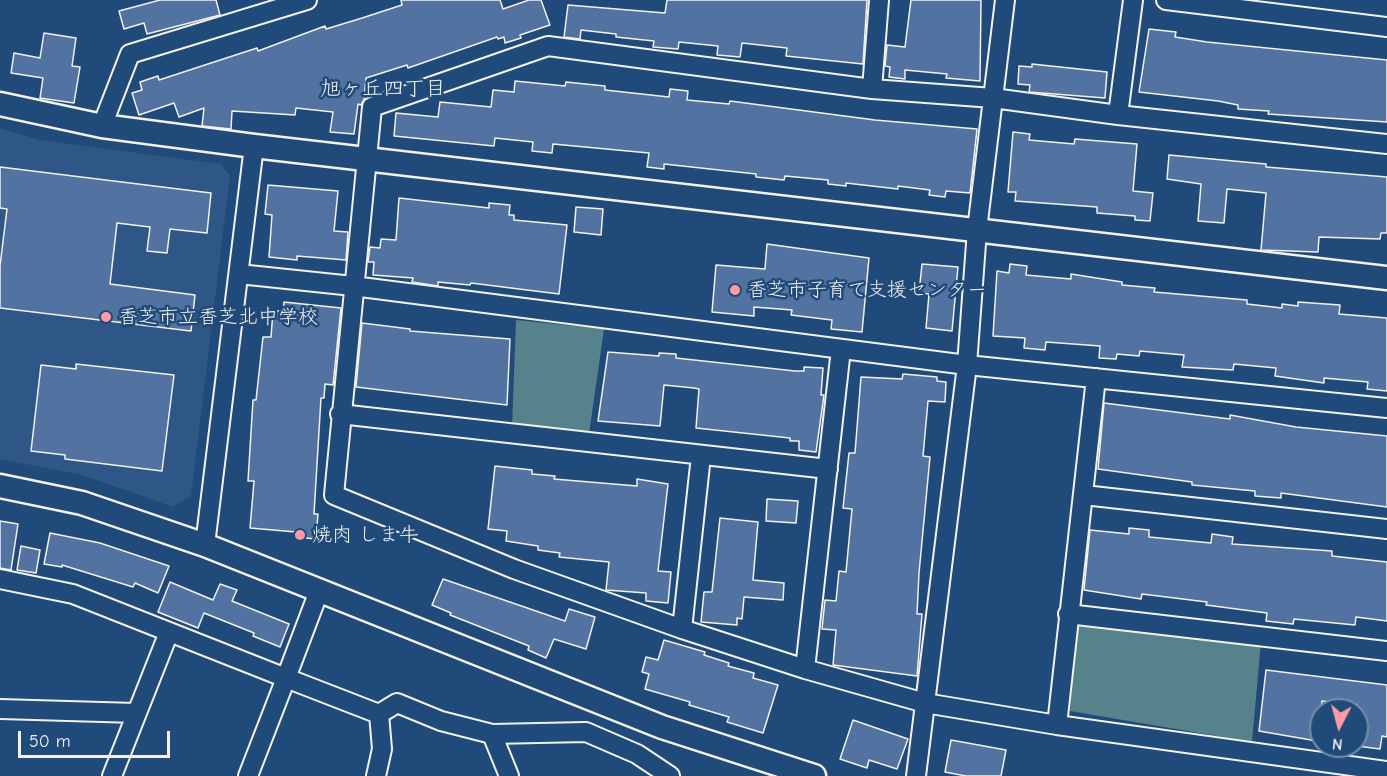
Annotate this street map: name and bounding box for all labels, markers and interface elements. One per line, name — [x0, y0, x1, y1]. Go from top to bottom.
district label: 旭ヶ丘四丁目 — [320, 76, 446, 102]
place label: 香芝市子育て支援センター — [747, 278, 987, 302]
marker: 香芝市子育て支援センター — [728, 283, 742, 297]
place label: 香芝市立香芝北中学校 — [118, 305, 318, 329]
marker: 香芝市立香芝北中学校 — [99, 310, 113, 324]
place label: 焼肉 しま牛 — [312, 523, 419, 547]
marker: 焼肉 しま牛 — [293, 528, 307, 542]
north arrow — [1309, 698, 1369, 758]
scale bar — [21, 719, 172, 757]
text: 50 m — [29, 731, 71, 752]
text: N — [1331, 734, 1343, 753]

